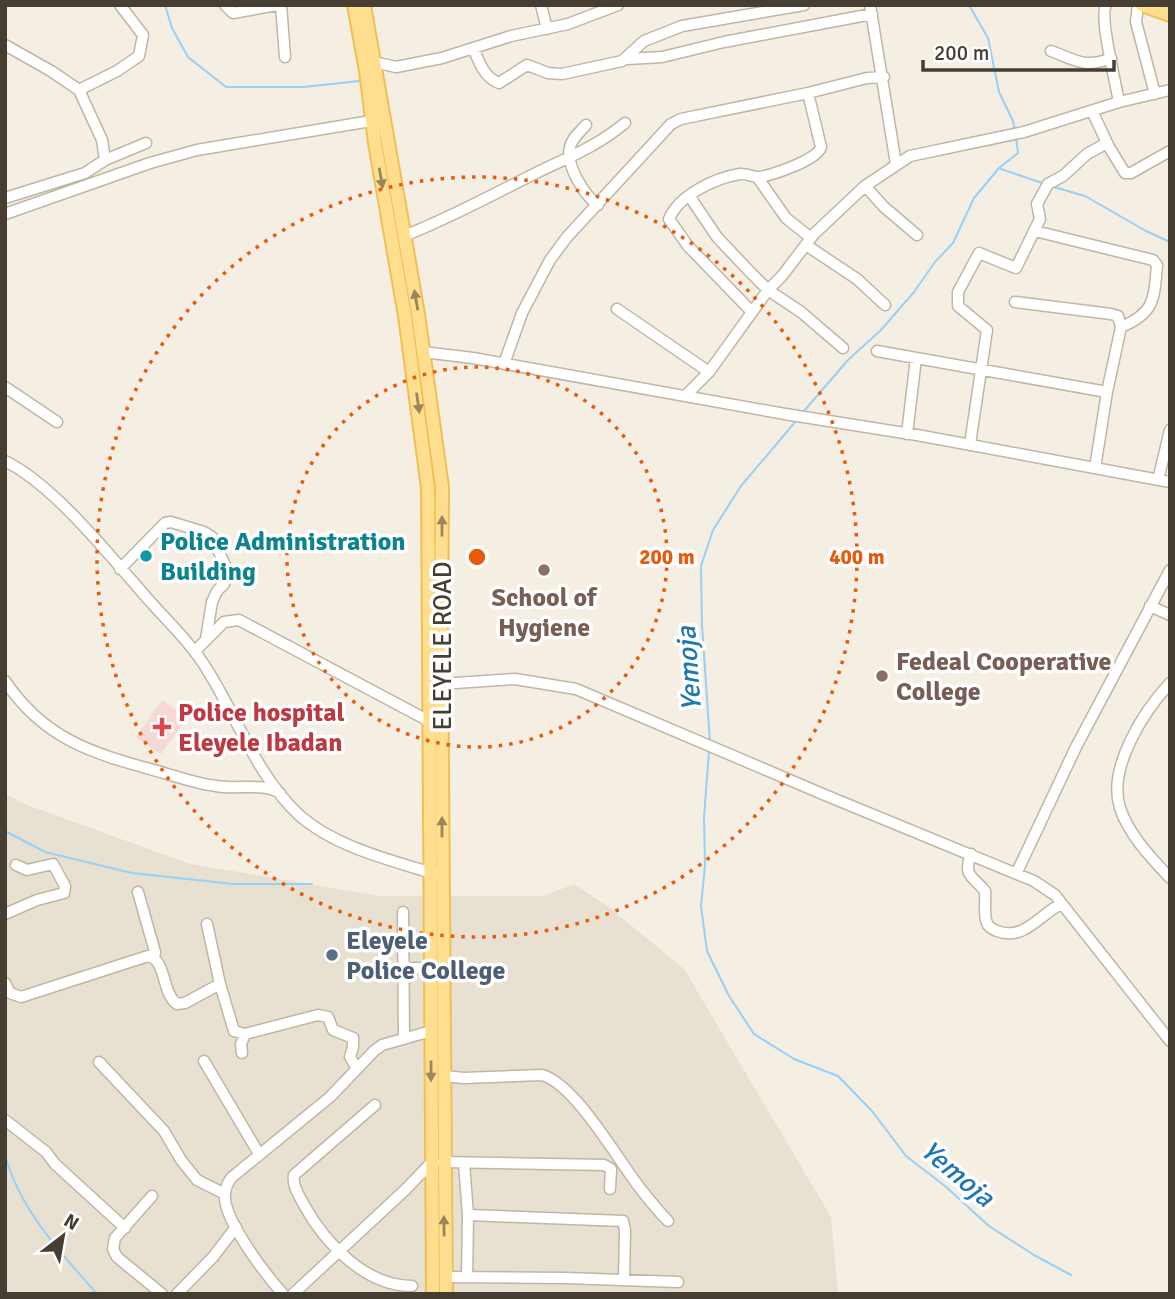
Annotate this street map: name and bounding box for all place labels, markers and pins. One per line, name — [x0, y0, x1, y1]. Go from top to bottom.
place label: Police Administration Building — [160, 526, 406, 588]
centre of rings — [465, 545, 489, 569]
marker: Police Administration Building — [138, 548, 154, 564]
marker: School of Hygiene — [536, 562, 552, 578]
place label: School of Hygiene — [492, 582, 598, 644]
place label: Fedeal Cooperative College — [896, 646, 1112, 708]
marker: Fedeal Cooperative College — [874, 668, 890, 684]
place label: Police hospital Eleyele Ibadan — [178, 697, 345, 759]
marker: Police hospital Eleyele Ibadan — [152, 717, 172, 737]
place label: Eleyele Police College — [346, 925, 505, 987]
marker: Eleyele Police College — [324, 947, 340, 963]

